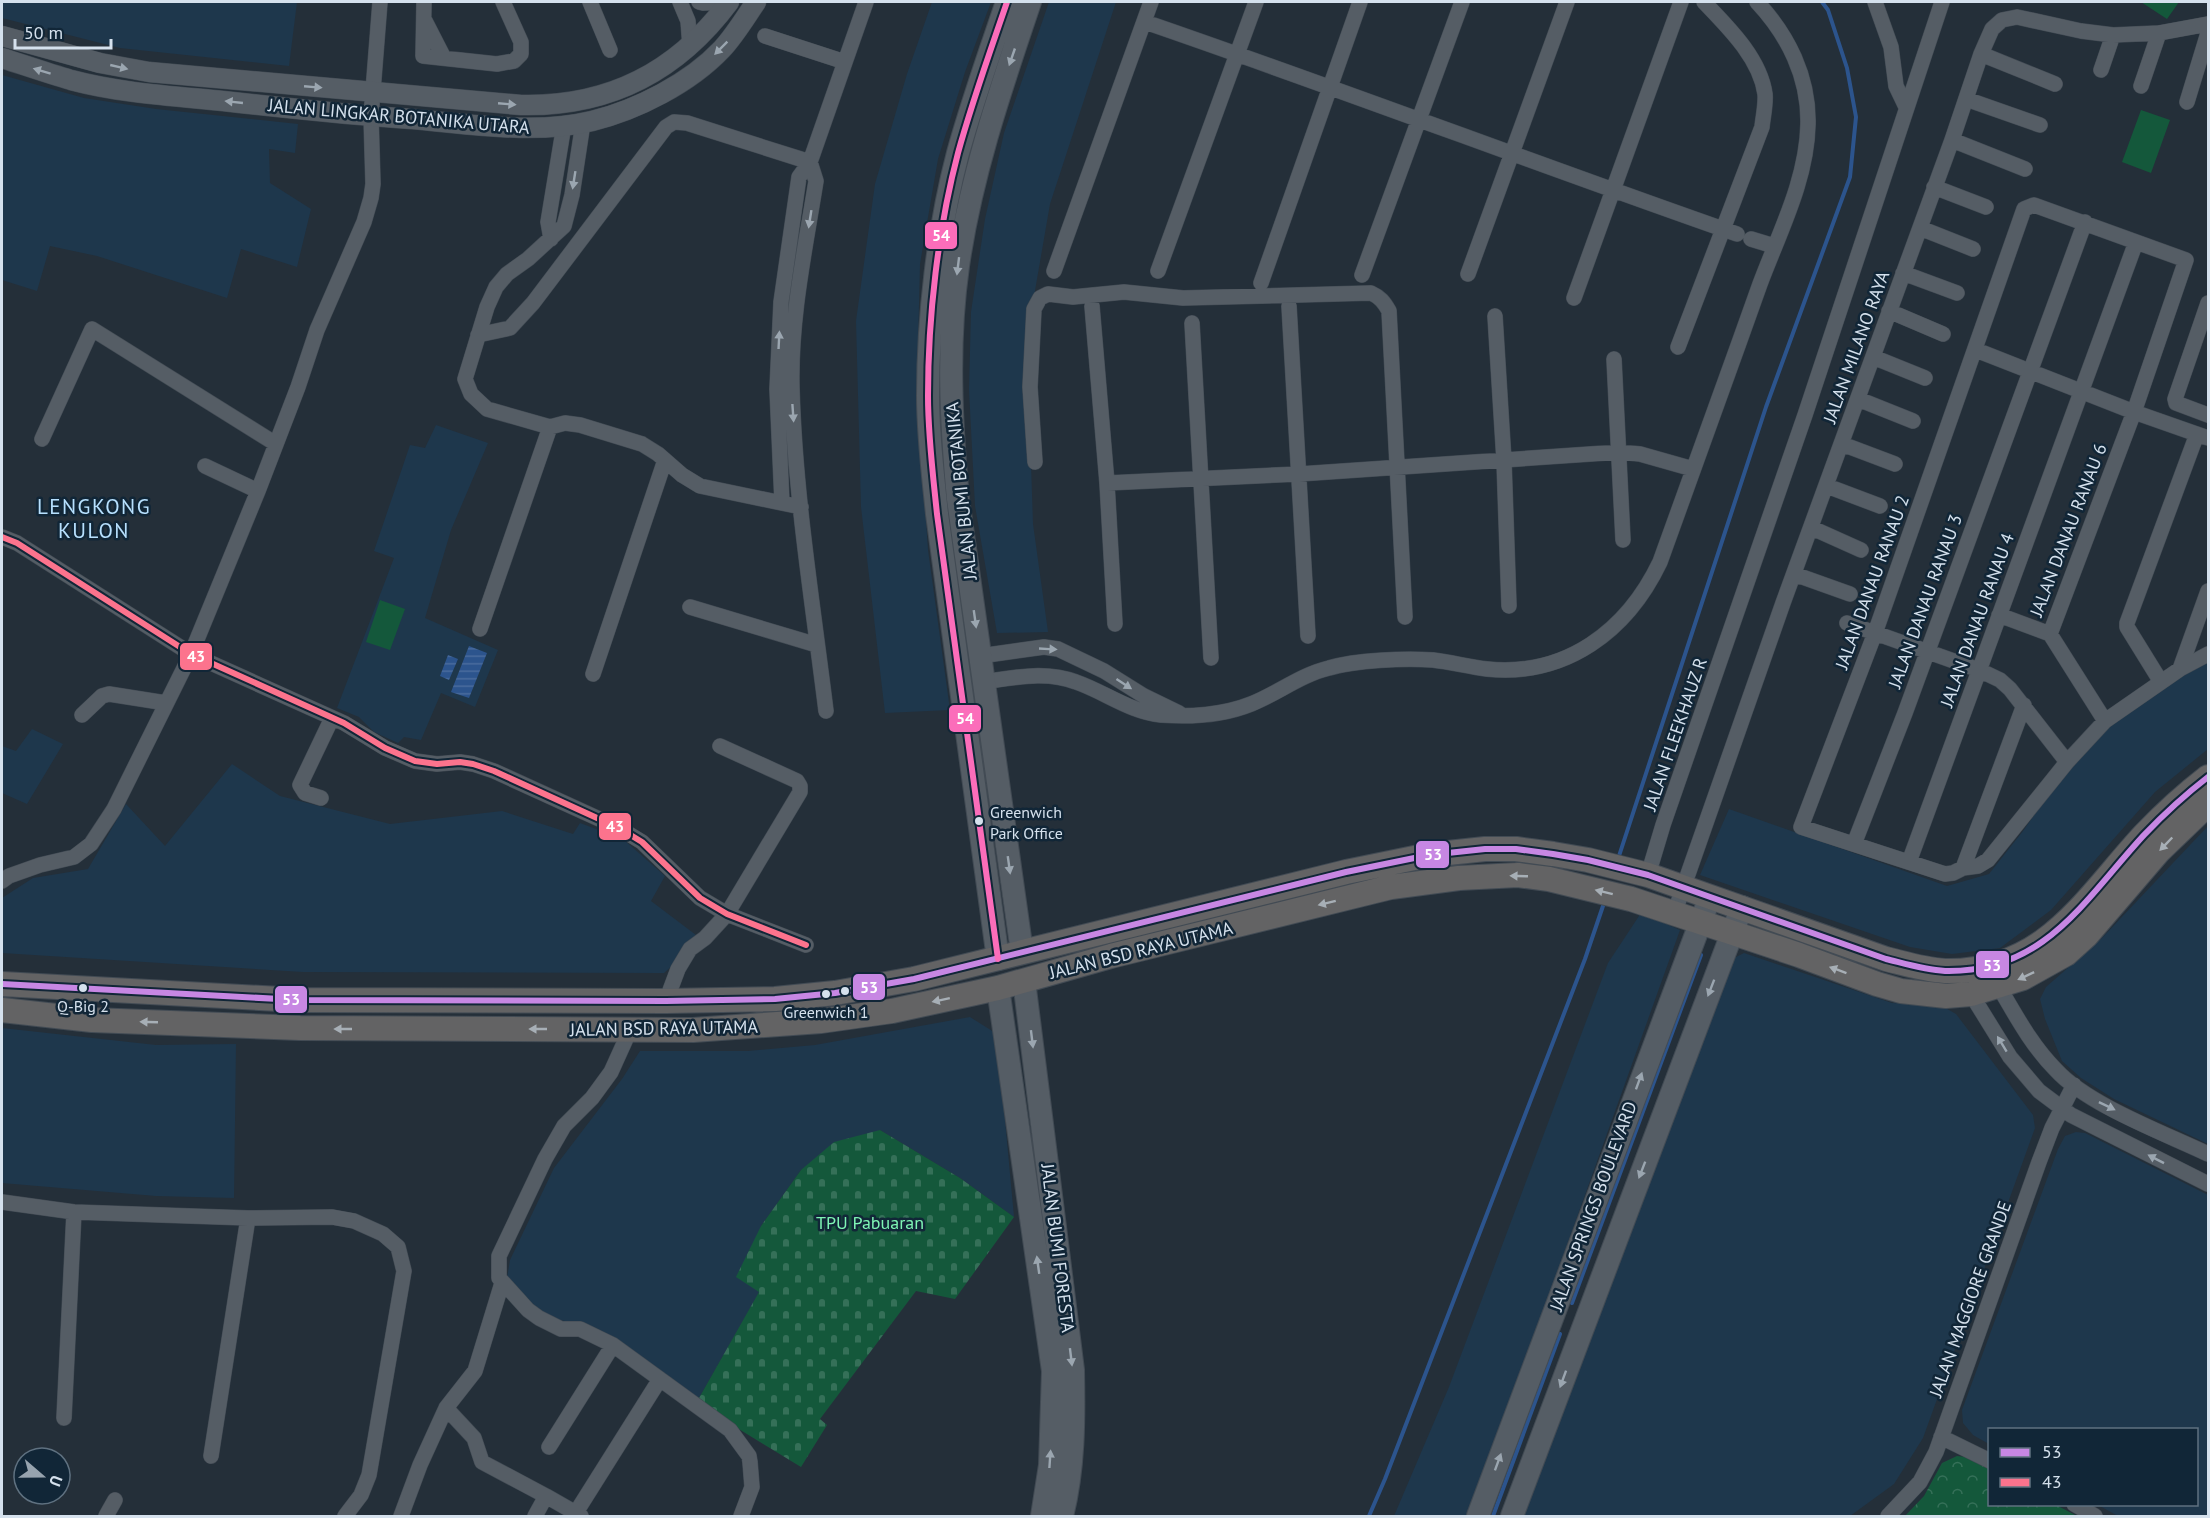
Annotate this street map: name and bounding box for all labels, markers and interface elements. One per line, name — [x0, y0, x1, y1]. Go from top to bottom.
scale bar — [15, 12, 111, 50]
text: 50 m — [24, 21, 63, 44]
one-way arrow — [715, 41, 729, 55]
one-way arrow — [1006, 48, 1016, 66]
one-way arrow — [110, 63, 128, 73]
one-way arrow — [33, 65, 51, 75]
one-way arrow — [303, 82, 322, 92]
street label: JALAN LINGKAR BOTANIKA UTARA — [266, 93, 531, 139]
one-way arrow — [224, 97, 243, 107]
one-way arrow — [497, 99, 516, 109]
one-way arrow — [569, 171, 578, 190]
one-way arrow — [805, 210, 814, 229]
line badge: 54 — [924, 221, 958, 250]
text: 54 — [932, 225, 950, 245]
one-way arrow — [953, 256, 963, 275]
street label: JALAN MILANO RAYA — [1817, 267, 1894, 427]
one-way arrow — [774, 330, 784, 349]
street label: JALAN BUMI BOTANIKA — [940, 400, 982, 582]
one-way arrow — [789, 403, 798, 422]
street label: JALAN DANAU RANAU 6 — [2024, 440, 2112, 621]
street label: JALAN DANAU RANAU 2 — [1829, 492, 1914, 673]
district label: LENGKONG KULON — [37, 493, 151, 544]
street label: JALAN DANAU RANAU 3 — [1882, 511, 1967, 692]
street label: JALAN DANAU RANAU 4 — [1934, 530, 2019, 711]
one-way arrow — [970, 610, 979, 629]
line badge: 43 — [179, 642, 213, 671]
one-way arrow — [1038, 644, 1057, 653]
text: 43 — [187, 646, 205, 666]
street label: JALAN FLEEKHAUZ R — [1638, 654, 1712, 815]
one-way arrow — [1116, 678, 1133, 689]
line badge: 54 — [948, 704, 982, 733]
text: 54 — [956, 708, 974, 728]
place label: Greenwich Park Office — [990, 802, 1063, 843]
line badge: 43 — [598, 812, 632, 841]
marker: Greenwich Park Office — [973, 815, 985, 827]
text: 43 — [606, 816, 624, 836]
one-way arrow — [2159, 836, 2173, 851]
line badge: 53 — [1415, 840, 1450, 869]
text: 53 — [1424, 844, 1442, 864]
one-way arrow — [1004, 856, 1013, 875]
one-way arrow — [1510, 871, 1529, 881]
one-way arrow — [1595, 886, 1613, 896]
one-way arrow — [1318, 898, 1336, 908]
street label: JALAN BSD RAYA UTAMA — [1046, 916, 1235, 984]
line badge: 53 — [1975, 950, 2010, 979]
text: 53 — [1983, 955, 2001, 975]
one-way arrow — [1828, 964, 1846, 974]
one-way arrow — [2017, 972, 2034, 981]
line badge: 53 — [852, 973, 886, 1001]
text: 53 — [860, 977, 878, 997]
one-way arrow — [1705, 979, 1715, 997]
marker: Q-Big 2 — [77, 982, 89, 994]
line badge: 53 — [274, 985, 308, 1014]
unlabelled marker — [839, 985, 851, 997]
marker: Greenwich 1 — [820, 988, 832, 1000]
text: 53 — [282, 989, 300, 1009]
place label: Q-Big 2 — [57, 996, 109, 1016]
one-way arrow — [931, 996, 950, 1005]
place label: Greenwich 1 — [783, 1002, 869, 1022]
street label: JALAN BSD RAYA UTAMA — [569, 1015, 759, 1041]
one-way arrow — [139, 1018, 158, 1027]
one-way arrow — [334, 1024, 353, 1034]
one-way arrow — [529, 1025, 548, 1034]
one-way arrow — [1027, 1029, 1036, 1048]
one-way arrow — [1997, 1036, 2008, 1052]
one-way arrow — [1635, 1072, 1645, 1090]
street label: JALAN SPRINGS BOULEVARD — [1544, 1098, 1642, 1315]
one-way arrow — [2098, 1101, 2115, 1110]
one-way arrow — [2147, 1154, 2164, 1163]
street label: JALAN BUMI FORESTA — [1036, 1161, 1080, 1334]
one-way arrow — [1636, 1161, 1646, 1179]
street label: JALAN MAGGIORE GRANDE — [1923, 1198, 2016, 1401]
park label: TPU Pabuaran — [816, 1211, 924, 1234]
one-way arrow — [1033, 1255, 1042, 1274]
one-way arrow — [1067, 1348, 1076, 1367]
one-way arrow — [1558, 1370, 1567, 1388]
legend — [1988, 1428, 2198, 1506]
text: 53 — [2042, 1440, 2062, 1463]
north arrow — [12, 1446, 72, 1506]
one-way arrow — [1045, 1449, 1054, 1468]
one-way arrow — [1494, 1452, 1504, 1470]
text: 43 — [2042, 1470, 2062, 1493]
text: U — [45, 1473, 67, 1489]

